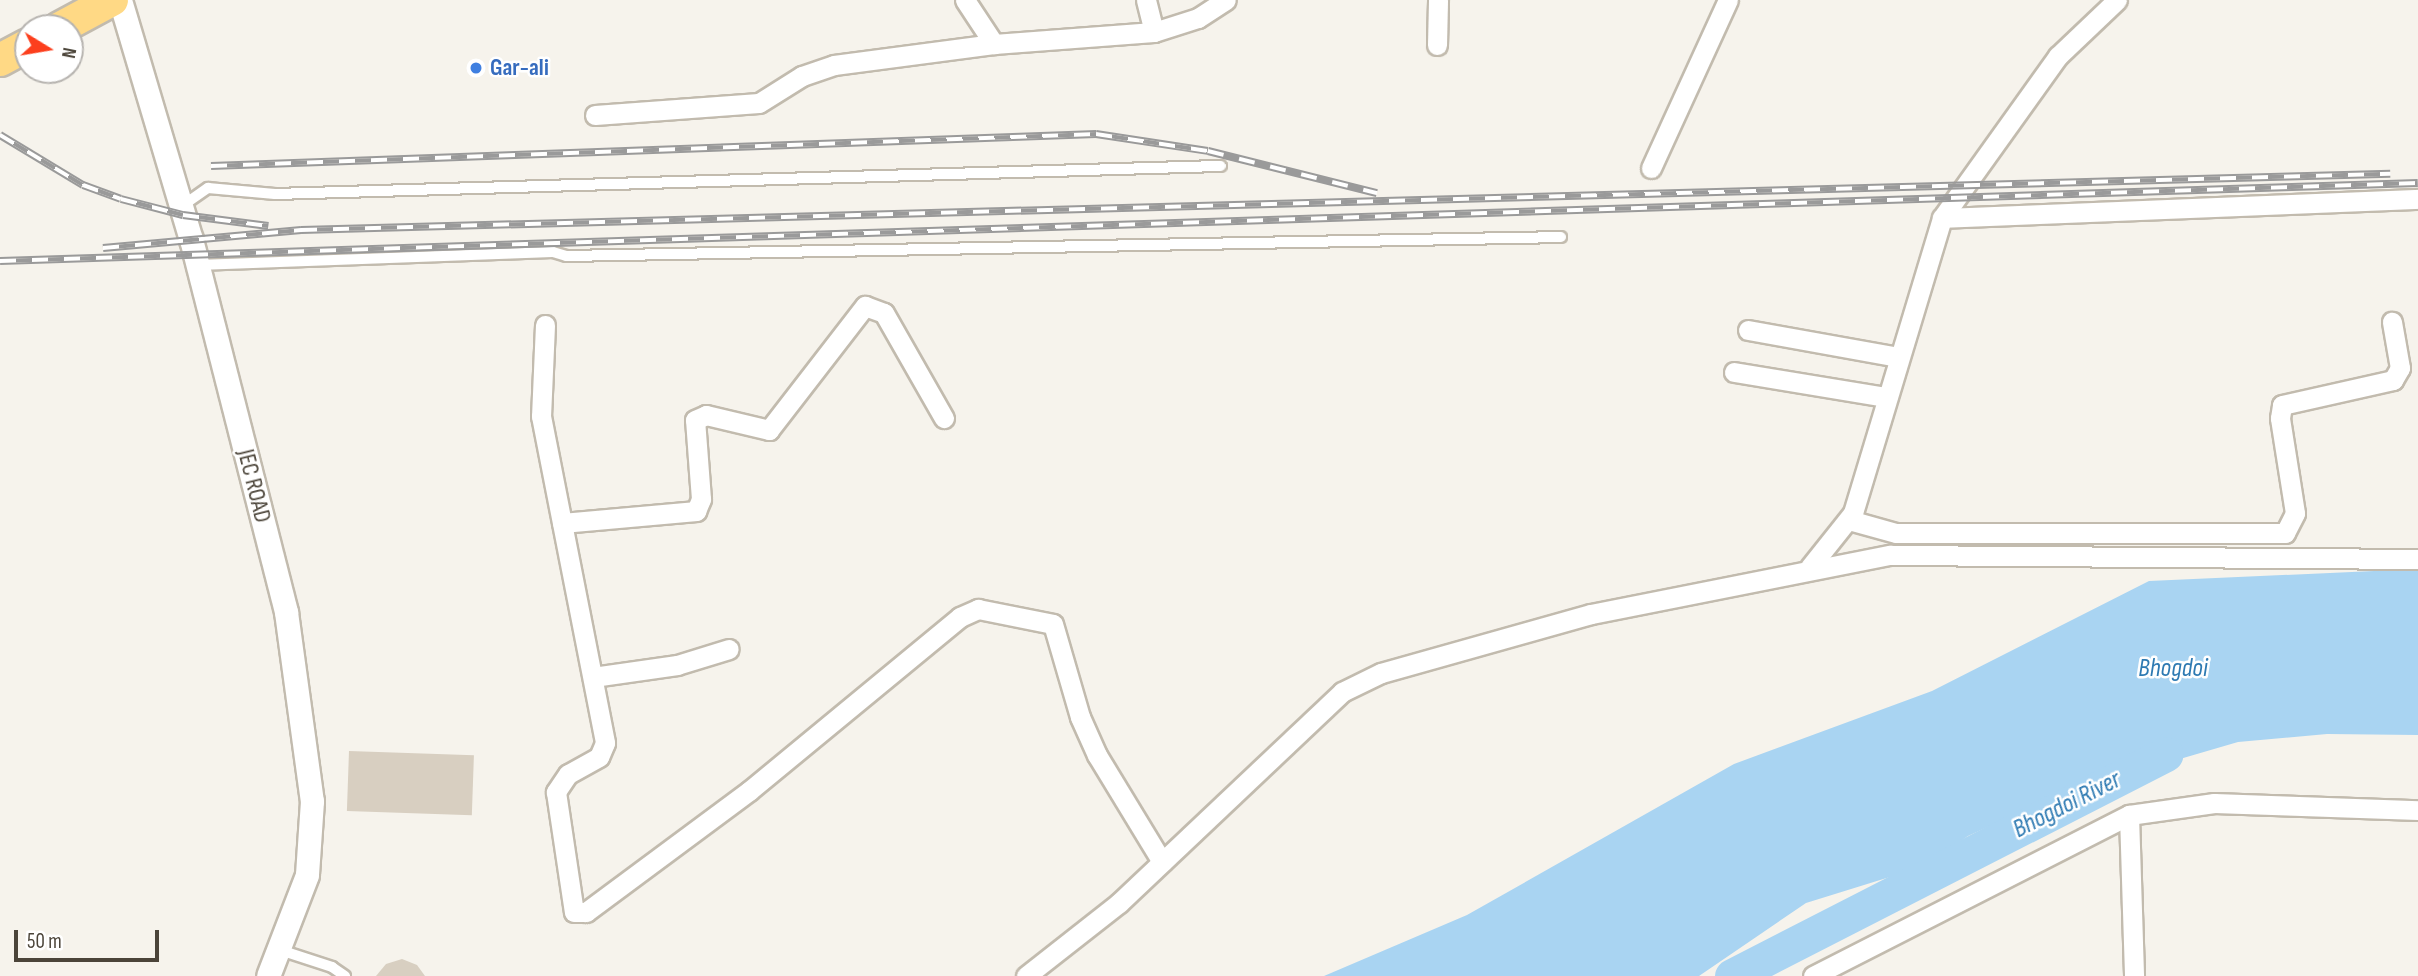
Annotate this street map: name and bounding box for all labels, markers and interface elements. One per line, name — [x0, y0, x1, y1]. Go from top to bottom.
north arrow — [14, 14, 84, 84]
text: N — [56, 46, 80, 60]
place label: Gar-ali — [490, 54, 549, 82]
marker: Gar-ali — [468, 60, 484, 76]
street label: JEC ROAD — [231, 446, 277, 526]
water label: Bhogdoi — [2138, 653, 2208, 685]
water label: Bhogdoi River — [2008, 765, 2126, 845]
scale bar — [18, 916, 163, 960]
text: 50 m — [27, 929, 62, 954]

